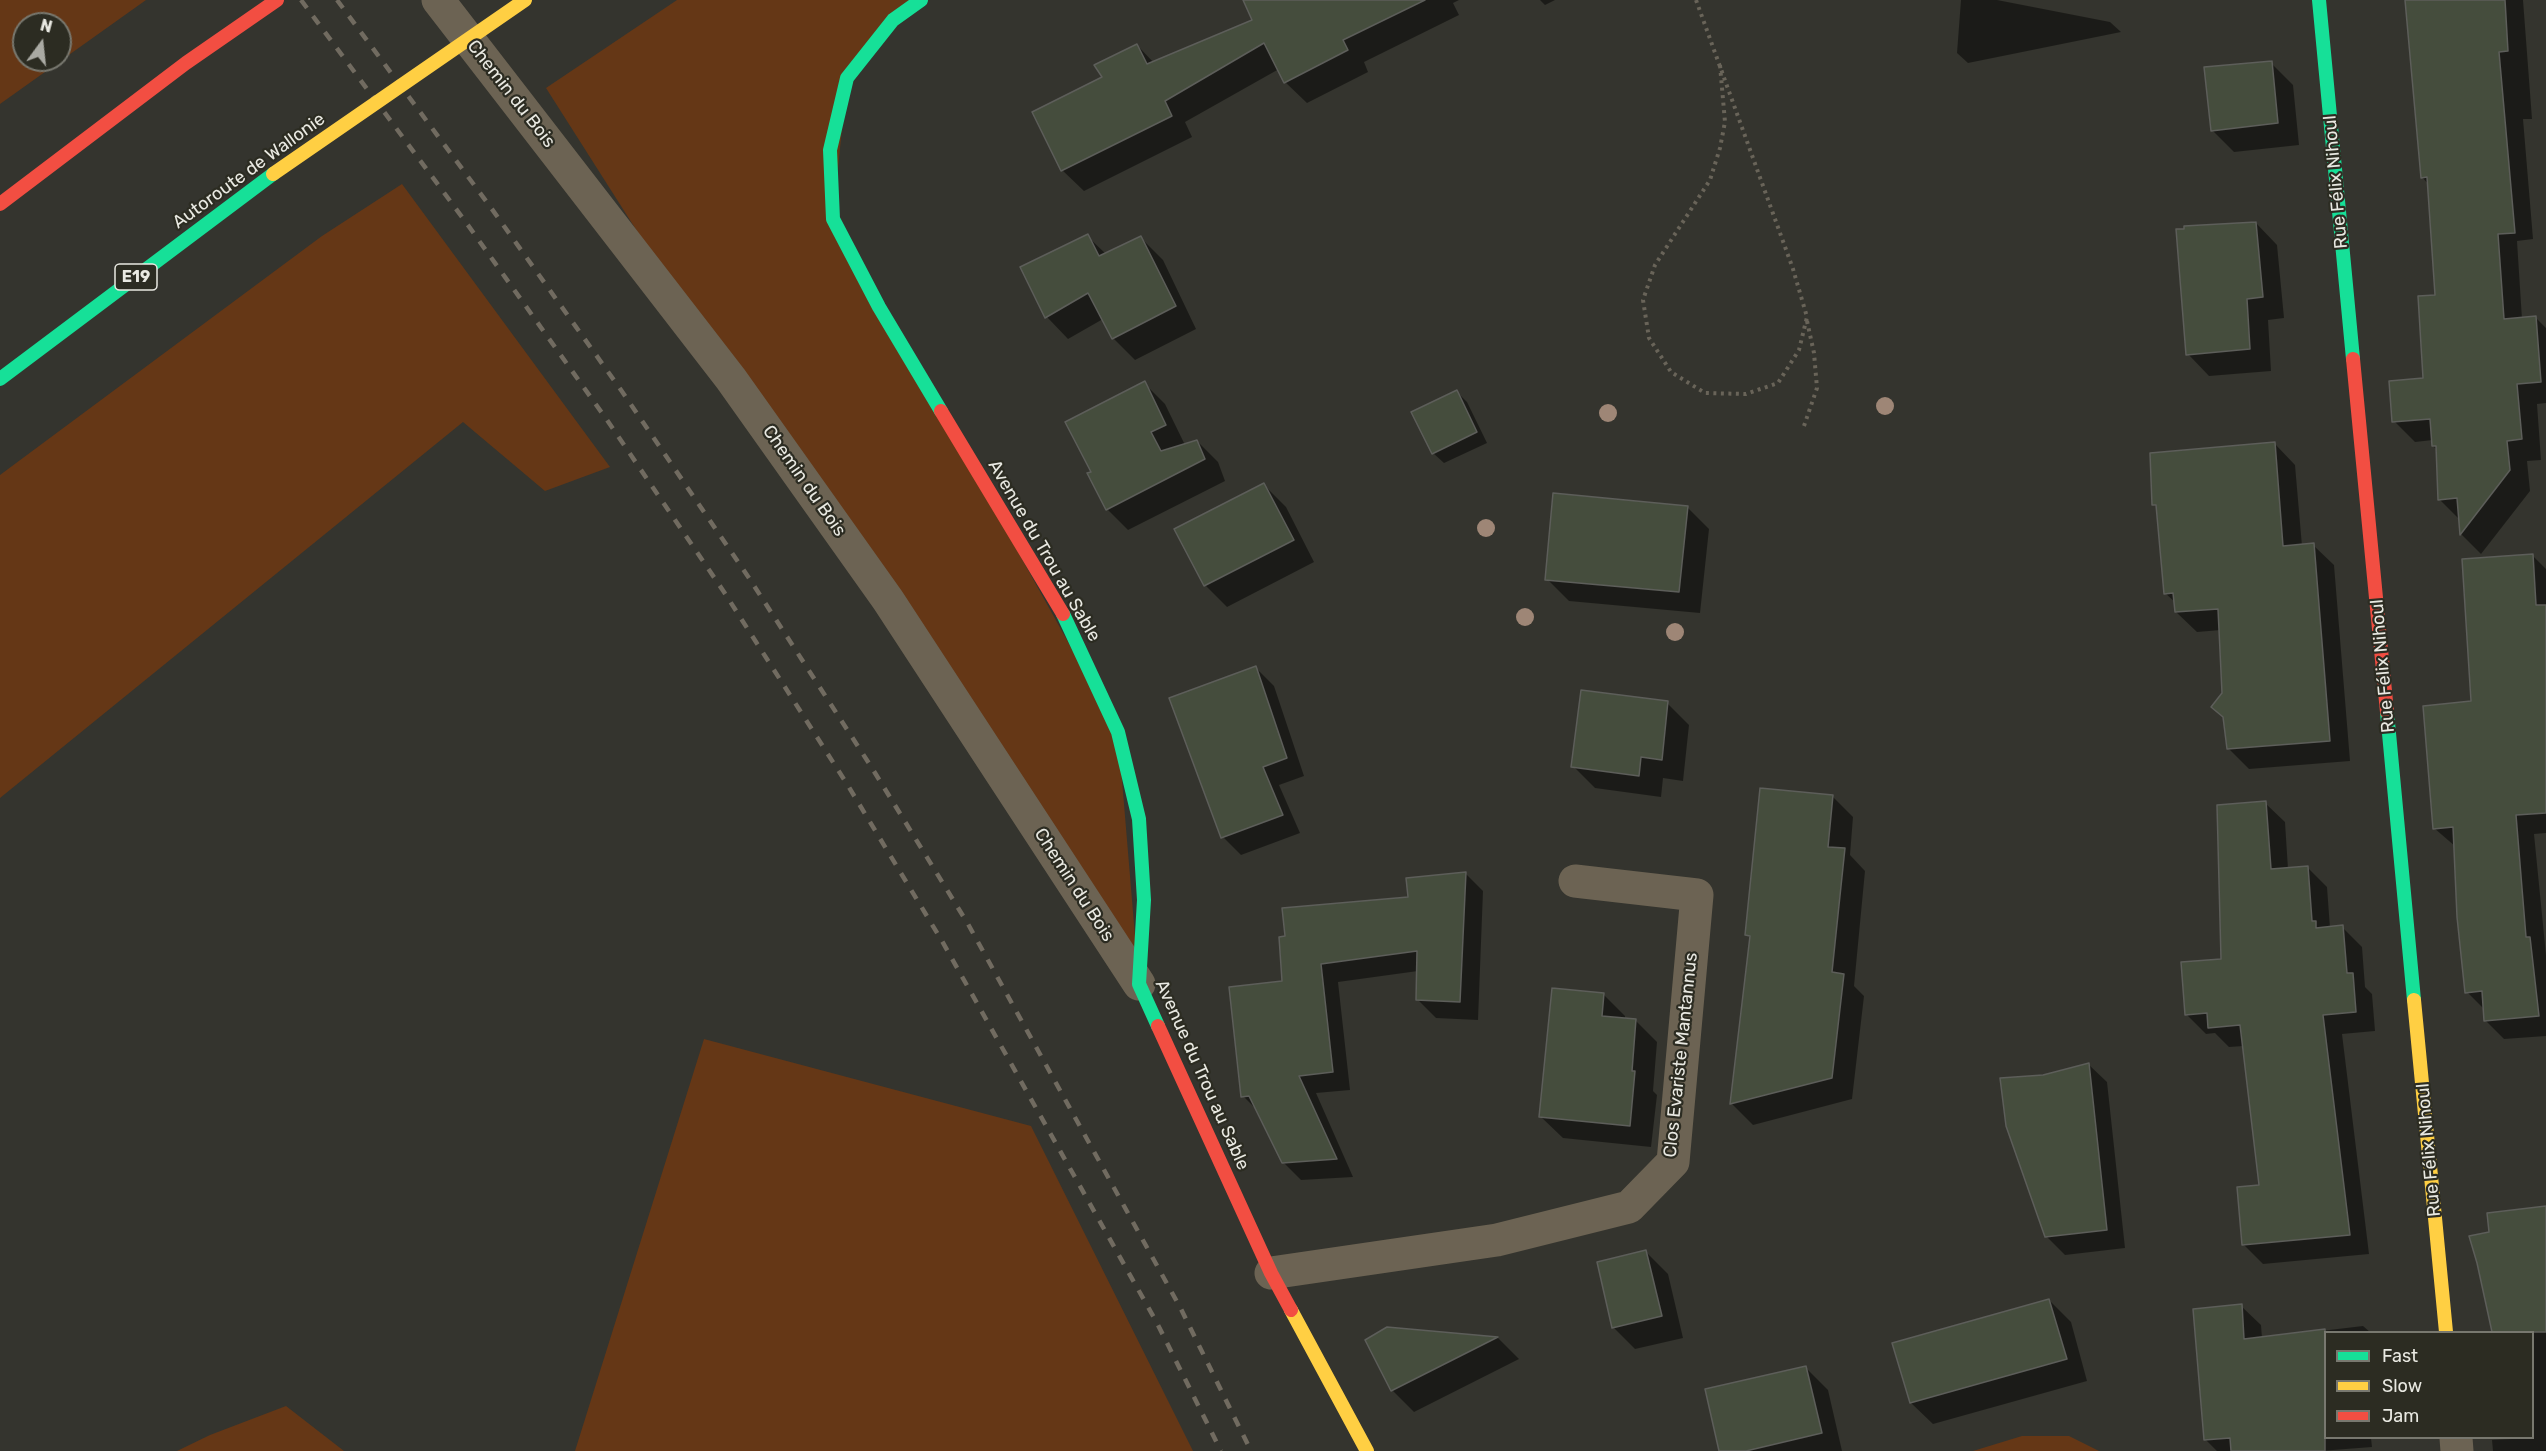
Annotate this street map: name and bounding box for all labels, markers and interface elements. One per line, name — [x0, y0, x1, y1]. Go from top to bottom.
north arrow — [12, 12, 72, 72]
text: N — [38, 15, 54, 37]
street label: Chemin du Bois — [462, 36, 560, 152]
street label: Autoroute de Wallonie — [169, 108, 329, 234]
street label: Rue Félix Nihoul — [2319, 114, 2353, 250]
road number: E19 — [115, 264, 157, 290]
street label: Chemin du Bois — [758, 421, 850, 541]
street label: Avenue du Trou au Sable — [983, 456, 1105, 646]
street label: Rue Félix Nihoul — [2366, 598, 2400, 734]
street label: Chemin du Bois — [1029, 824, 1119, 946]
street label: Clos Evariste Mantannus — [1659, 951, 1703, 1159]
street label: Avenue du Trou au Sable — [1150, 976, 1254, 1174]
street label: Rue Félix Nihoul — [2412, 1082, 2446, 1218]
legend — [2324, 1331, 2534, 1439]
text: Fast — [2382, 1345, 2418, 1367]
text: Slow — [2382, 1375, 2422, 1397]
text: Jam — [2382, 1405, 2419, 1427]

